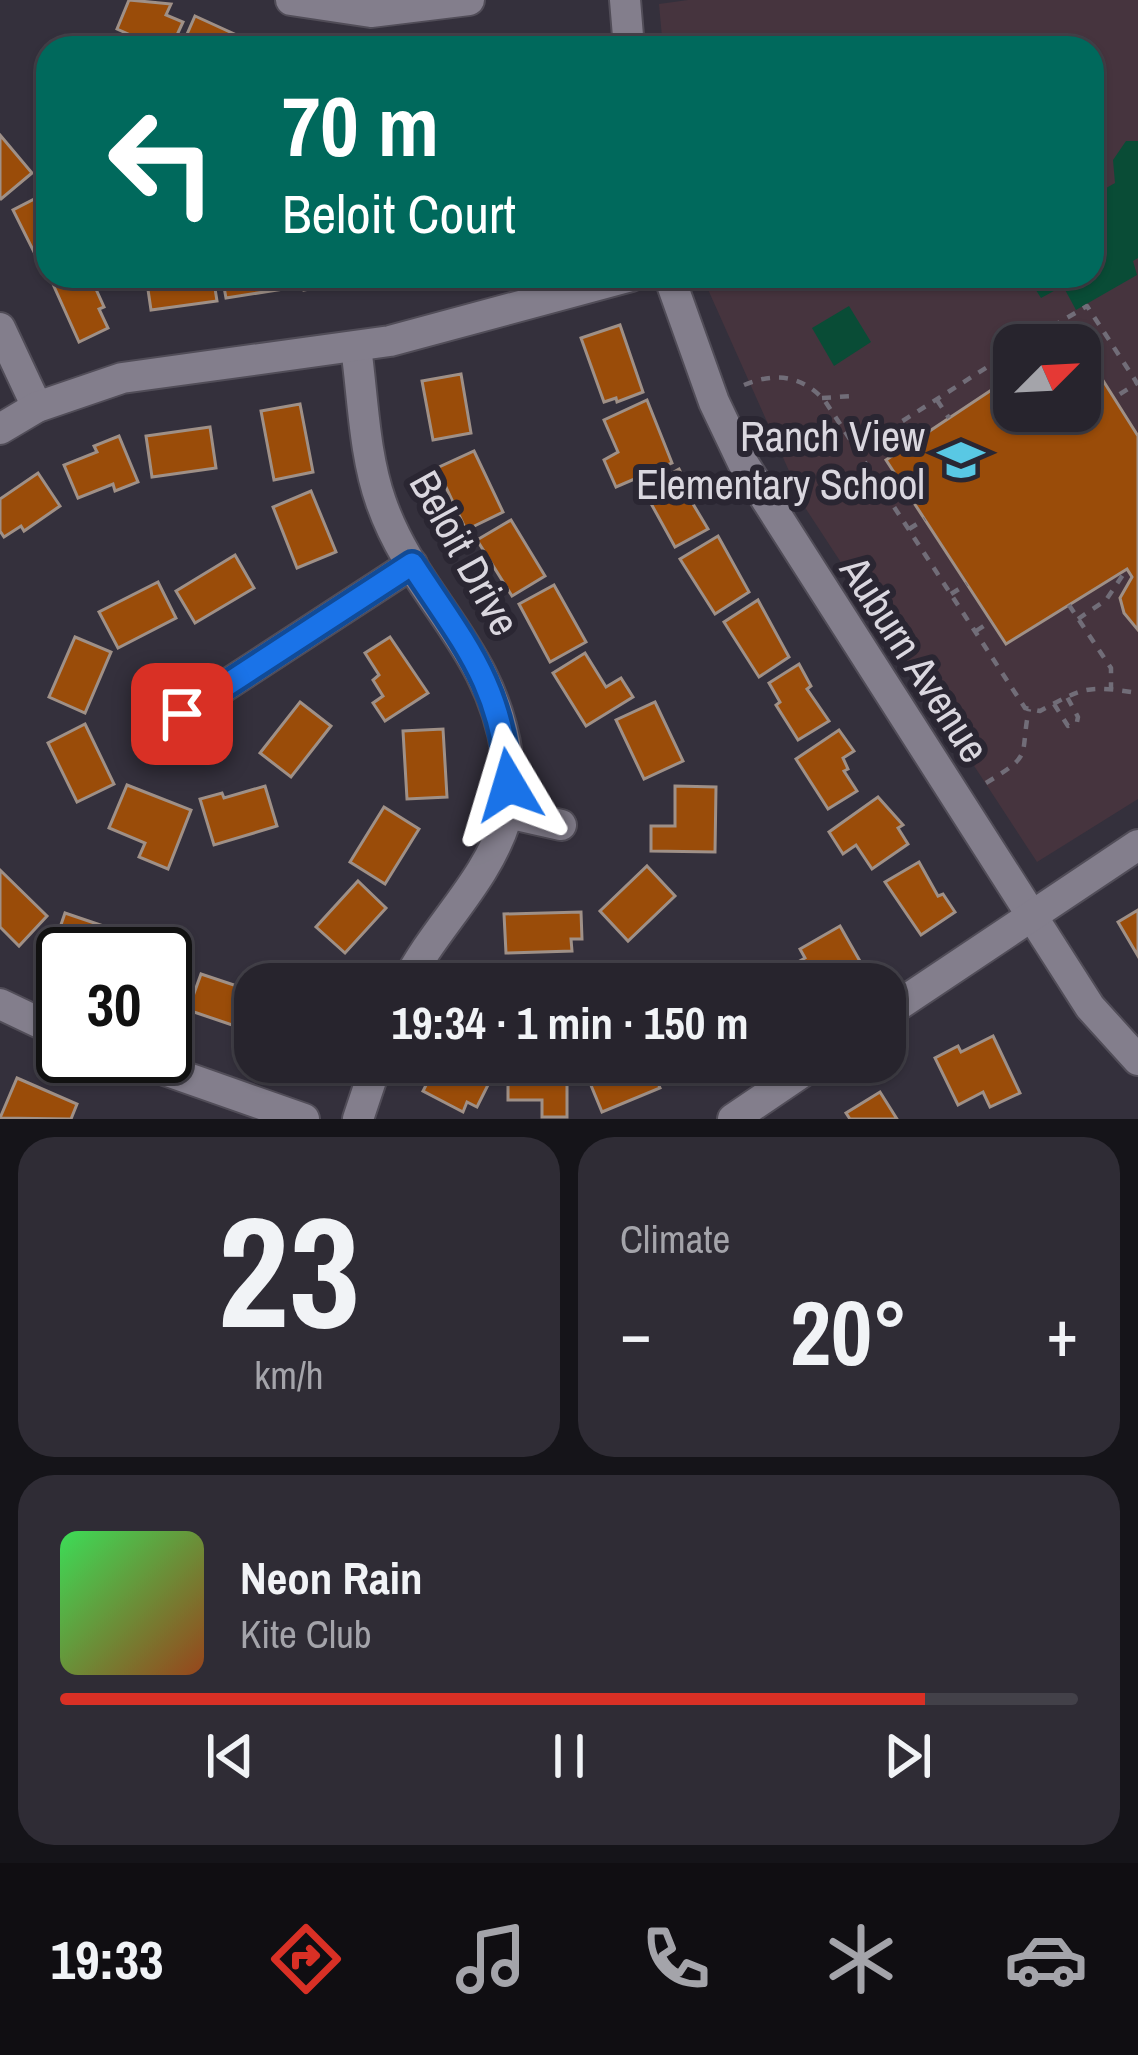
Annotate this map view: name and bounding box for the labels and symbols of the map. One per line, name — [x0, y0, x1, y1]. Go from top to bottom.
north arrow — [993, 324, 1101, 432]
place label: Ranch View Elementary School — [636, 408, 925, 512]
school or university icon: Ranch View Elementary School — [936, 435, 986, 485]
street label: Beloit Drive — [397, 461, 533, 645]
street label: Auburn Avenue — [827, 544, 1002, 773]
pin — [131, 663, 233, 765]
position arrow — [446, 722, 572, 848]
speed limit sign: 30 — [36, 927, 192, 1083]

